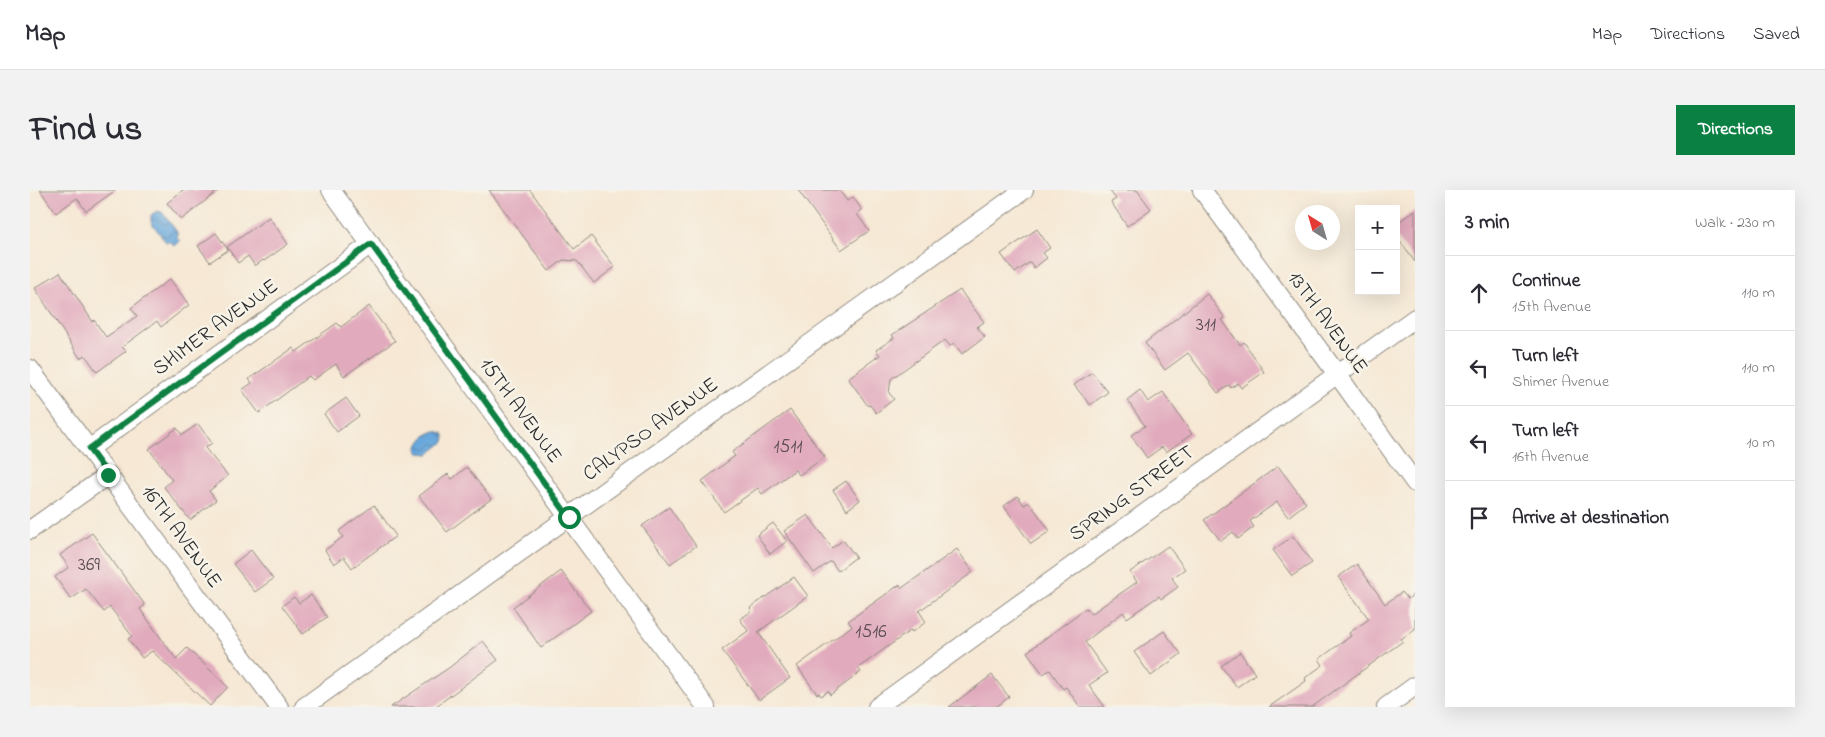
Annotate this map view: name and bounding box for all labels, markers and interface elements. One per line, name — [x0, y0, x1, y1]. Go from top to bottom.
text: Map — [25, 17, 66, 52]
text: Map — [1592, 22, 1622, 48]
text: Directions — [1650, 22, 1725, 48]
text: Saved — [1753, 22, 1800, 48]
text: Find us — [30, 105, 142, 156]
button: Directions — [1676, 105, 1795, 155]
north arrow — [1295, 205, 1340, 250]
map controls — [1355, 205, 1400, 295]
button: + — [1355, 205, 1400, 250]
text: 3 min — [1465, 208, 1509, 238]
text: Walk · 230 m — [1695, 211, 1775, 235]
button: − — [1355, 250, 1400, 295]
street label: 13TH AVENUE — [1279, 265, 1375, 381]
text: Continue — [1512, 268, 1580, 295]
street label: SHIMER AVENUE — [147, 272, 285, 384]
icon: ahead — [1465, 279, 1493, 307]
text: 110 m — [1741, 281, 1775, 305]
text: 15th Avenue — [1512, 295, 1591, 319]
house number: 311 — [1196, 312, 1216, 339]
text: Turn left — [1512, 343, 1579, 370]
street label: 15TH AVENUE — [471, 352, 569, 470]
icon: left — [1465, 354, 1493, 382]
text: 110 m — [1741, 356, 1775, 380]
text: Shimer Avenue — [1512, 370, 1609, 394]
street label: CALYPSO AVENUE — [577, 371, 725, 489]
text: Turn left — [1512, 418, 1579, 445]
icon: left — [1465, 429, 1493, 457]
text: 10 m — [1747, 431, 1775, 455]
house number: 1511 — [774, 434, 803, 461]
street label: SPRING STREET — [1063, 438, 1201, 550]
text: 16th Avenue — [1512, 445, 1589, 469]
route end — [97, 464, 120, 487]
street label: 16TH AVENUE — [133, 479, 229, 595]
icon: arrive — [1465, 504, 1493, 532]
text: Arrive at destination — [1512, 505, 1669, 532]
route start — [558, 506, 581, 529]
house number: 369 — [78, 552, 100, 579]
house number: 1516 — [855, 619, 887, 646]

